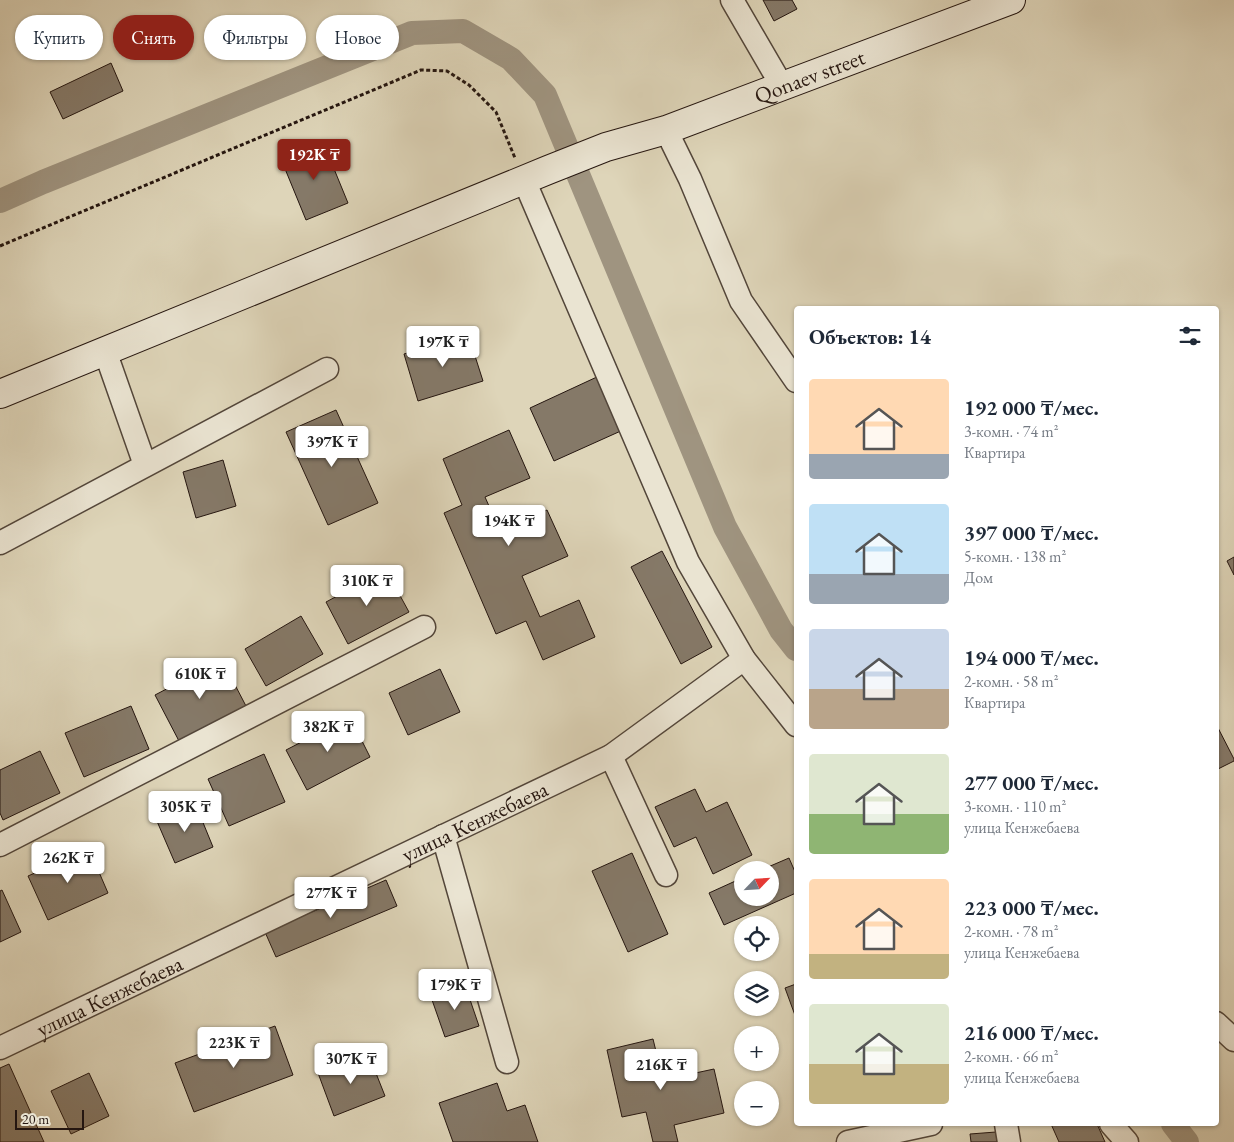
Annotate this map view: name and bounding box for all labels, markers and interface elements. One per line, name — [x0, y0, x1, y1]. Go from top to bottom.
chip: Купить — [15, 15, 103, 60]
chip: Снять — [113, 15, 194, 60]
chip: Фильтры — [204, 15, 306, 60]
chip: Новое — [316, 15, 399, 60]
street label: Qonaev street — [750, 42, 869, 110]
pin: 192K ₸ — [273, 138, 355, 181]
text: 192K ₸ — [288, 144, 340, 165]
icon: filters — [1176, 322, 1204, 350]
text: Объектов: 14 — [809, 323, 931, 350]
pin: 197K ₸ — [402, 326, 484, 368]
text: 197K ₸ — [417, 331, 469, 352]
text: 192 000 ₸/мес. — [964, 394, 1099, 421]
icon: home — [849, 399, 909, 459]
text: 3-комн. · 74 m² — [964, 421, 1059, 442]
pin: 397K ₸ — [291, 426, 373, 468]
text: 397K ₸ — [306, 431, 358, 452]
text: Квартира — [964, 442, 1025, 463]
pin: 194K ₸ — [468, 504, 550, 547]
text: 194K ₸ — [483, 510, 535, 531]
text: 397 000 ₸/мес. — [964, 519, 1099, 546]
icon: home — [849, 524, 909, 584]
text: 5-комн. · 138 m² — [964, 546, 1066, 567]
pin: 310K ₸ — [326, 564, 408, 607]
text: Дом — [964, 567, 993, 588]
text: 310K ₸ — [341, 570, 393, 591]
text: 194 000 ₸/мес. — [964, 644, 1099, 671]
icon: home — [849, 649, 909, 709]
pin: 610K ₸ — [159, 658, 241, 700]
text: 610K ₸ — [174, 663, 226, 684]
text: 2-комн. · 58 m² — [964, 671, 1059, 692]
text: Квартира — [964, 692, 1025, 713]
pin: 382K ₸ — [287, 710, 369, 753]
text: 382K ₸ — [302, 716, 354, 737]
text: 277 000 ₸/мес. — [964, 769, 1099, 796]
street label: улица Кенжебаева — [397, 774, 553, 869]
icon: home — [849, 774, 909, 834]
pin: 305K ₸ — [144, 790, 226, 833]
text: 305K ₸ — [159, 796, 211, 817]
text: 3-комн. · 110 m² — [964, 796, 1066, 817]
text: улица Кенжебаева — [964, 817, 1080, 838]
pin: 262K ₸ — [27, 842, 109, 884]
text: 262K ₸ — [42, 847, 94, 868]
north arrow — [734, 861, 779, 906]
map controls — [734, 861, 779, 1126]
pin: 277K ₸ — [290, 876, 372, 919]
text: 277K ₸ — [305, 882, 357, 903]
text: 223 000 ₸/мес. — [964, 894, 1099, 921]
icon: home — [849, 899, 909, 959]
button: locate — [734, 916, 779, 961]
text: 2-комн. · 78 m² — [964, 921, 1059, 942]
text: улица Кенжебаева — [964, 942, 1080, 963]
street label: улица Кенжебаева — [31, 949, 188, 1044]
pin: 179K ₸ — [414, 968, 496, 1011]
button: layers — [734, 971, 779, 1016]
text: 179K ₸ — [429, 974, 481, 995]
text: 216 000 ₸/мес. — [964, 1019, 1099, 1046]
icon: home — [849, 1024, 909, 1084]
pin: 223K ₸ — [193, 1026, 275, 1069]
button: + — [734, 1026, 779, 1071]
text: 223K ₸ — [208, 1032, 260, 1053]
pin: 307K ₸ — [310, 1042, 392, 1085]
text: 2-комн. · 66 m² — [964, 1046, 1059, 1067]
text: 307K ₸ — [325, 1048, 377, 1069]
pin: 216K ₸ — [620, 1048, 702, 1091]
text: 216K ₸ — [635, 1054, 687, 1075]
text: улица Кенжебаева — [964, 1067, 1080, 1088]
button: − — [734, 1081, 779, 1126]
scale bar — [15, 1107, 84, 1130]
text: 20 m — [22, 1110, 49, 1128]

